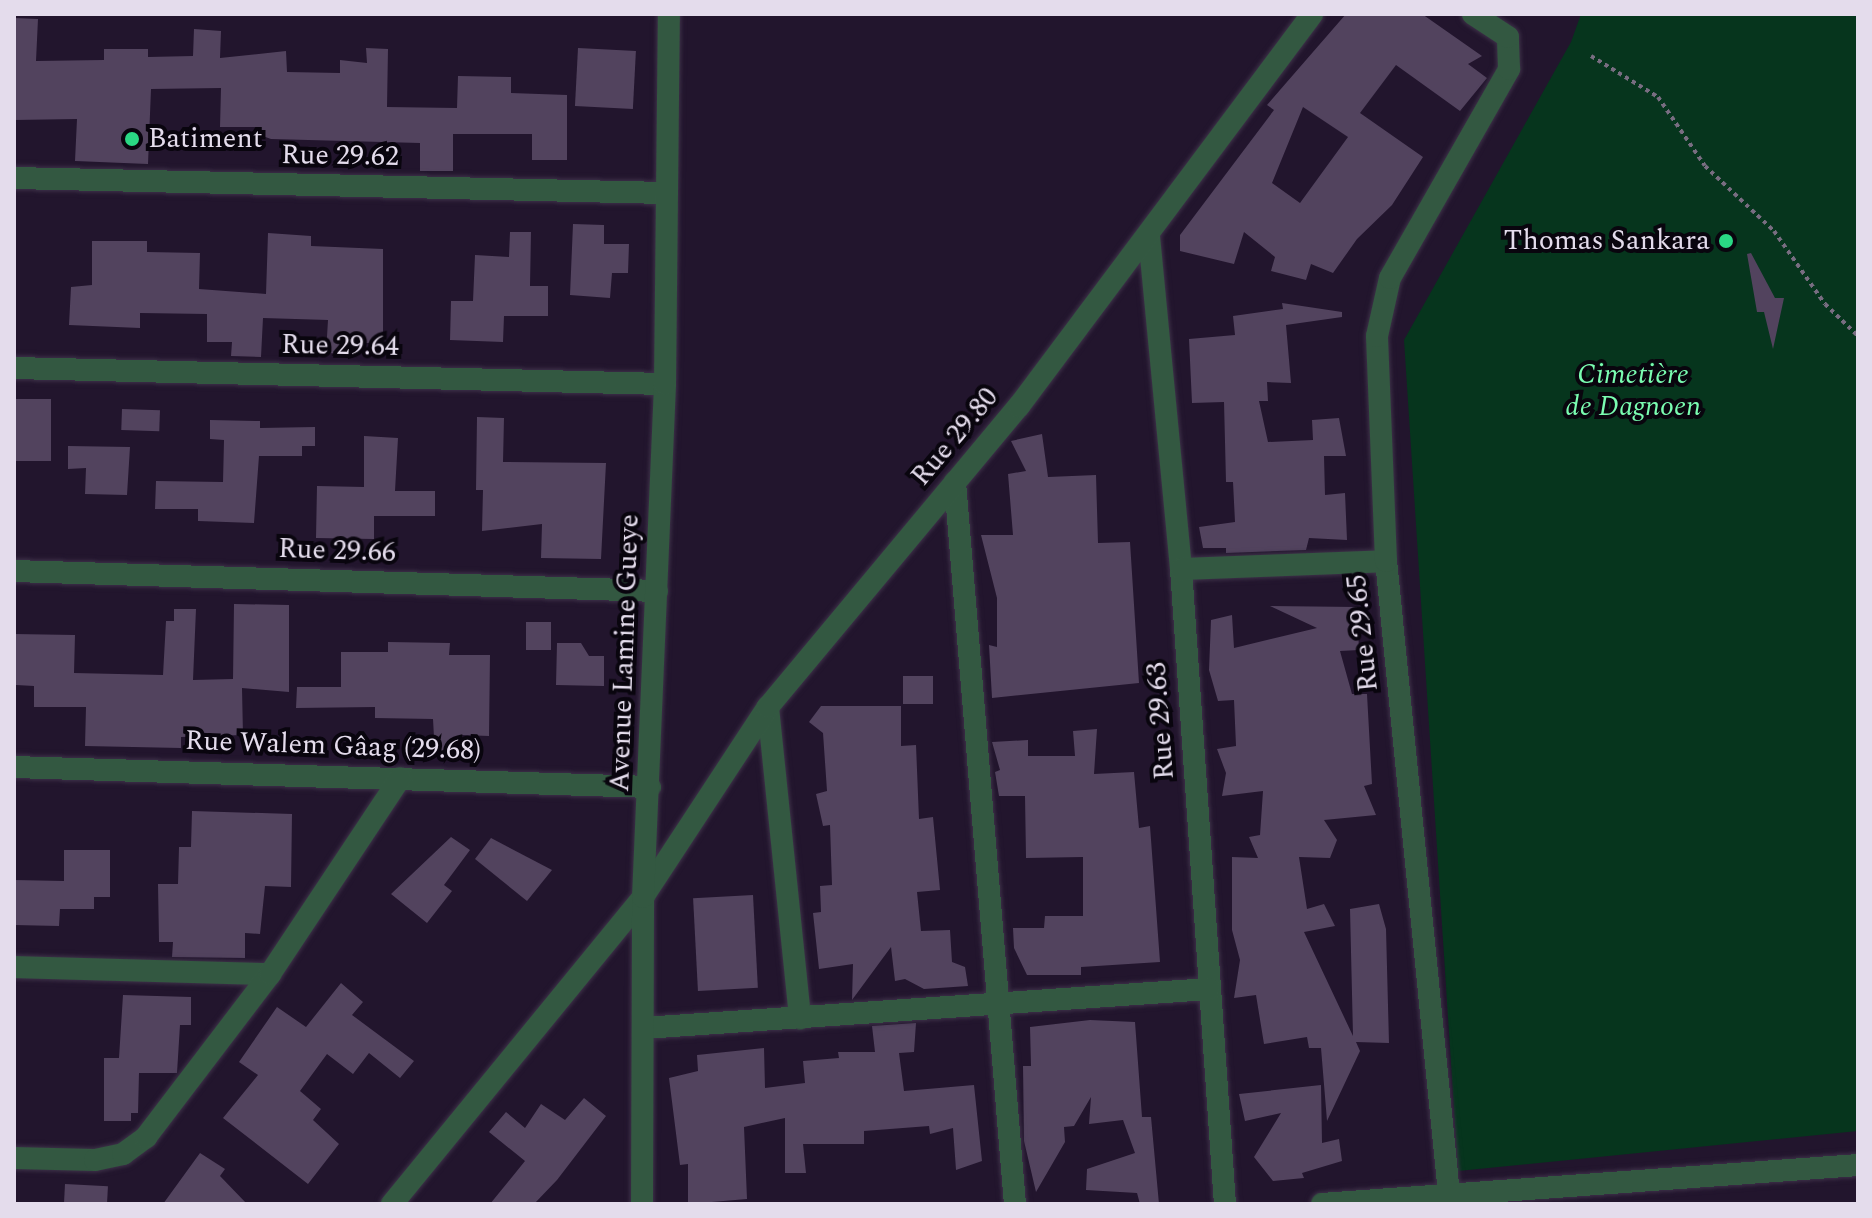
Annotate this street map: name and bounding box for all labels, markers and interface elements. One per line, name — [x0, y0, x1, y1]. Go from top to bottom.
place label: Batiment — [148, 122, 263, 156]
marker: Batiment — [123, 130, 141, 148]
street label: Rue 29.62 — [281, 138, 399, 174]
place label: Thomas Sankara — [1504, 224, 1710, 258]
marker: Thomas Sankara — [1717, 232, 1735, 250]
street label: Rue 29.64 — [281, 328, 399, 364]
park label: Cimetière de Dagnoen — [1565, 358, 1701, 424]
street label: Rue 29.80 — [904, 381, 1006, 493]
street label: Avenue Lamine Gueye — [603, 513, 647, 793]
street label: Rue 29.66 — [278, 532, 396, 570]
street label: Rue 29.65 — [1340, 573, 1386, 693]
street label: Rue 29.63 — [1140, 661, 1182, 781]
street label: Rue Walem Gâag (29.68) — [184, 724, 482, 768]

